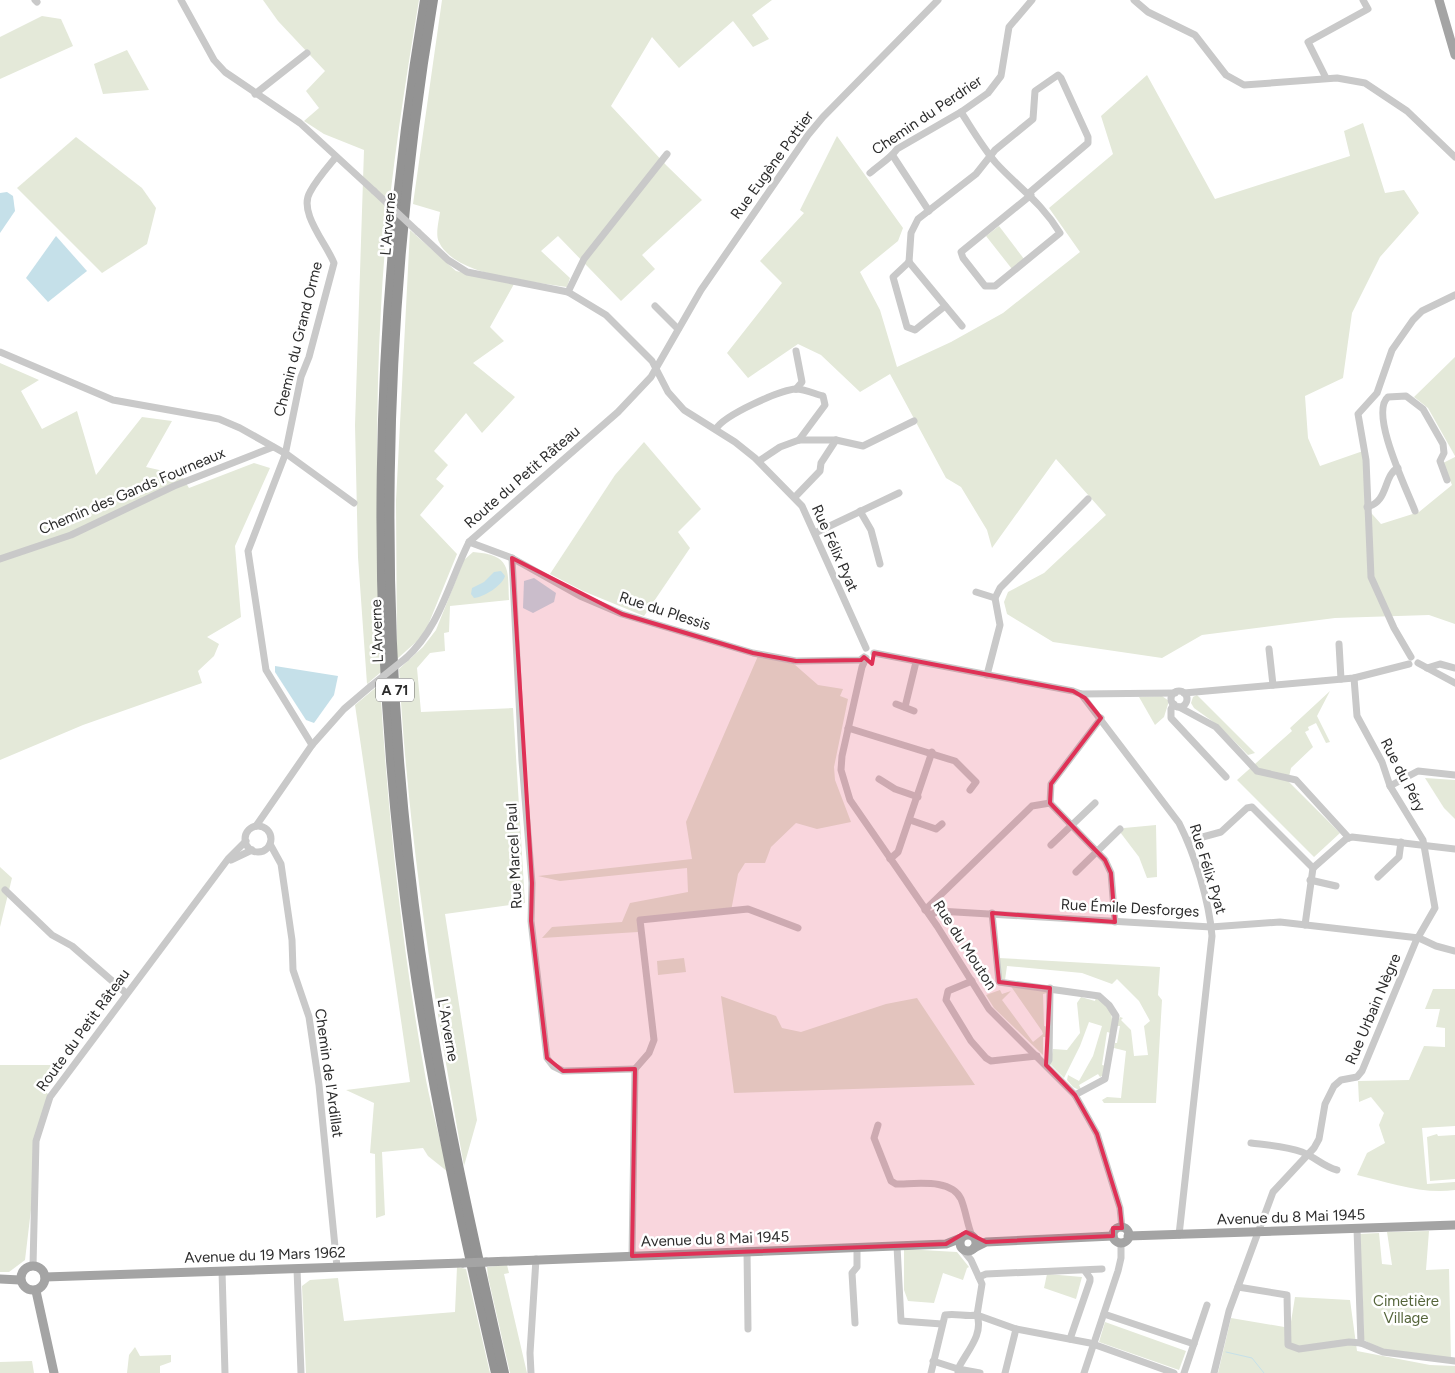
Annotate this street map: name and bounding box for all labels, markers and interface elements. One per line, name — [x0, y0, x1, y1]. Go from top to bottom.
street label: Chemin du Perdrier — [869, 71, 985, 159]
street label: Rue Eugène Pottier — [727, 107, 817, 223]
street label: L'Arverne — [376, 192, 400, 256]
street label: Chemin du Grand Orme — [270, 260, 326, 418]
street label: Route du Petit Râteau — [461, 422, 583, 532]
street label: Chemin des Gands Fourneaux — [36, 444, 228, 538]
street label: Rue Félix Pyat — [808, 502, 862, 595]
street label: Rue du Plessis — [617, 588, 713, 634]
street label: L'Arverne — [367, 599, 387, 663]
road number: A 71 — [376, 678, 414, 702]
street label: Rue du Péry — [1377, 735, 1429, 815]
street label: Rue Marcel Paul — [502, 802, 526, 910]
street label: Rue Félix Pyat — [1186, 822, 1230, 917]
street label: Rue Émile Desforges — [1060, 895, 1200, 921]
street label: Rue du Mouton — [929, 897, 1001, 993]
street label: Rue Urbain Nègre — [1341, 951, 1405, 1067]
street label: Route du Petit Râteau — [33, 965, 133, 1095]
street label: L'Arverne — [434, 997, 462, 1063]
street label: Chemin de l'Ardillat — [311, 1007, 347, 1139]
street label: Avenue du 8 Mai 1945 — [1217, 1205, 1365, 1229]
street label: Avenue du 8 Mai 1945 — [641, 1227, 789, 1251]
street label: Avenue du 19 Mars 1962 — [184, 1243, 346, 1267]
park label: Cimetière Village — [1373, 1292, 1439, 1327]

